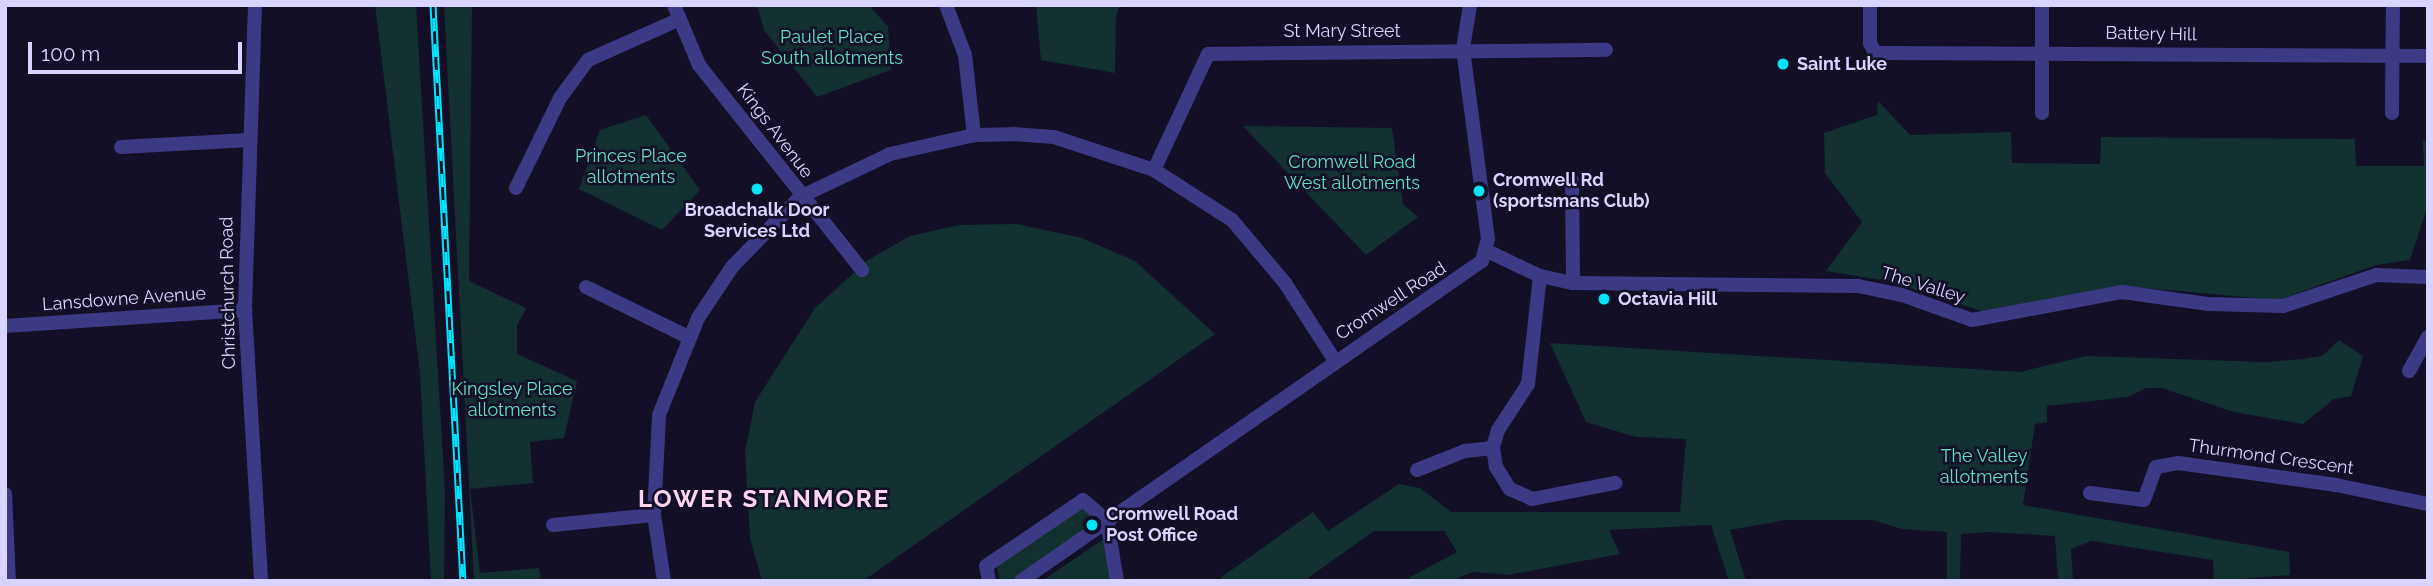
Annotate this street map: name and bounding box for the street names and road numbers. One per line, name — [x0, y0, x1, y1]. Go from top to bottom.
street label: St Mary Street — [1283, 20, 1401, 42]
street label: Battery Hill — [2105, 22, 2197, 46]
street label: Kings Avenue — [732, 79, 818, 183]
street label: Christchurch Road — [216, 216, 240, 370]
street label: Cromwell Road — [1331, 257, 1451, 345]
street label: The Valley — [1878, 262, 1968, 308]
street label: Lansdowne Avenue — [41, 282, 207, 316]
street label: Thurmond Crescent — [2187, 435, 2355, 479]

